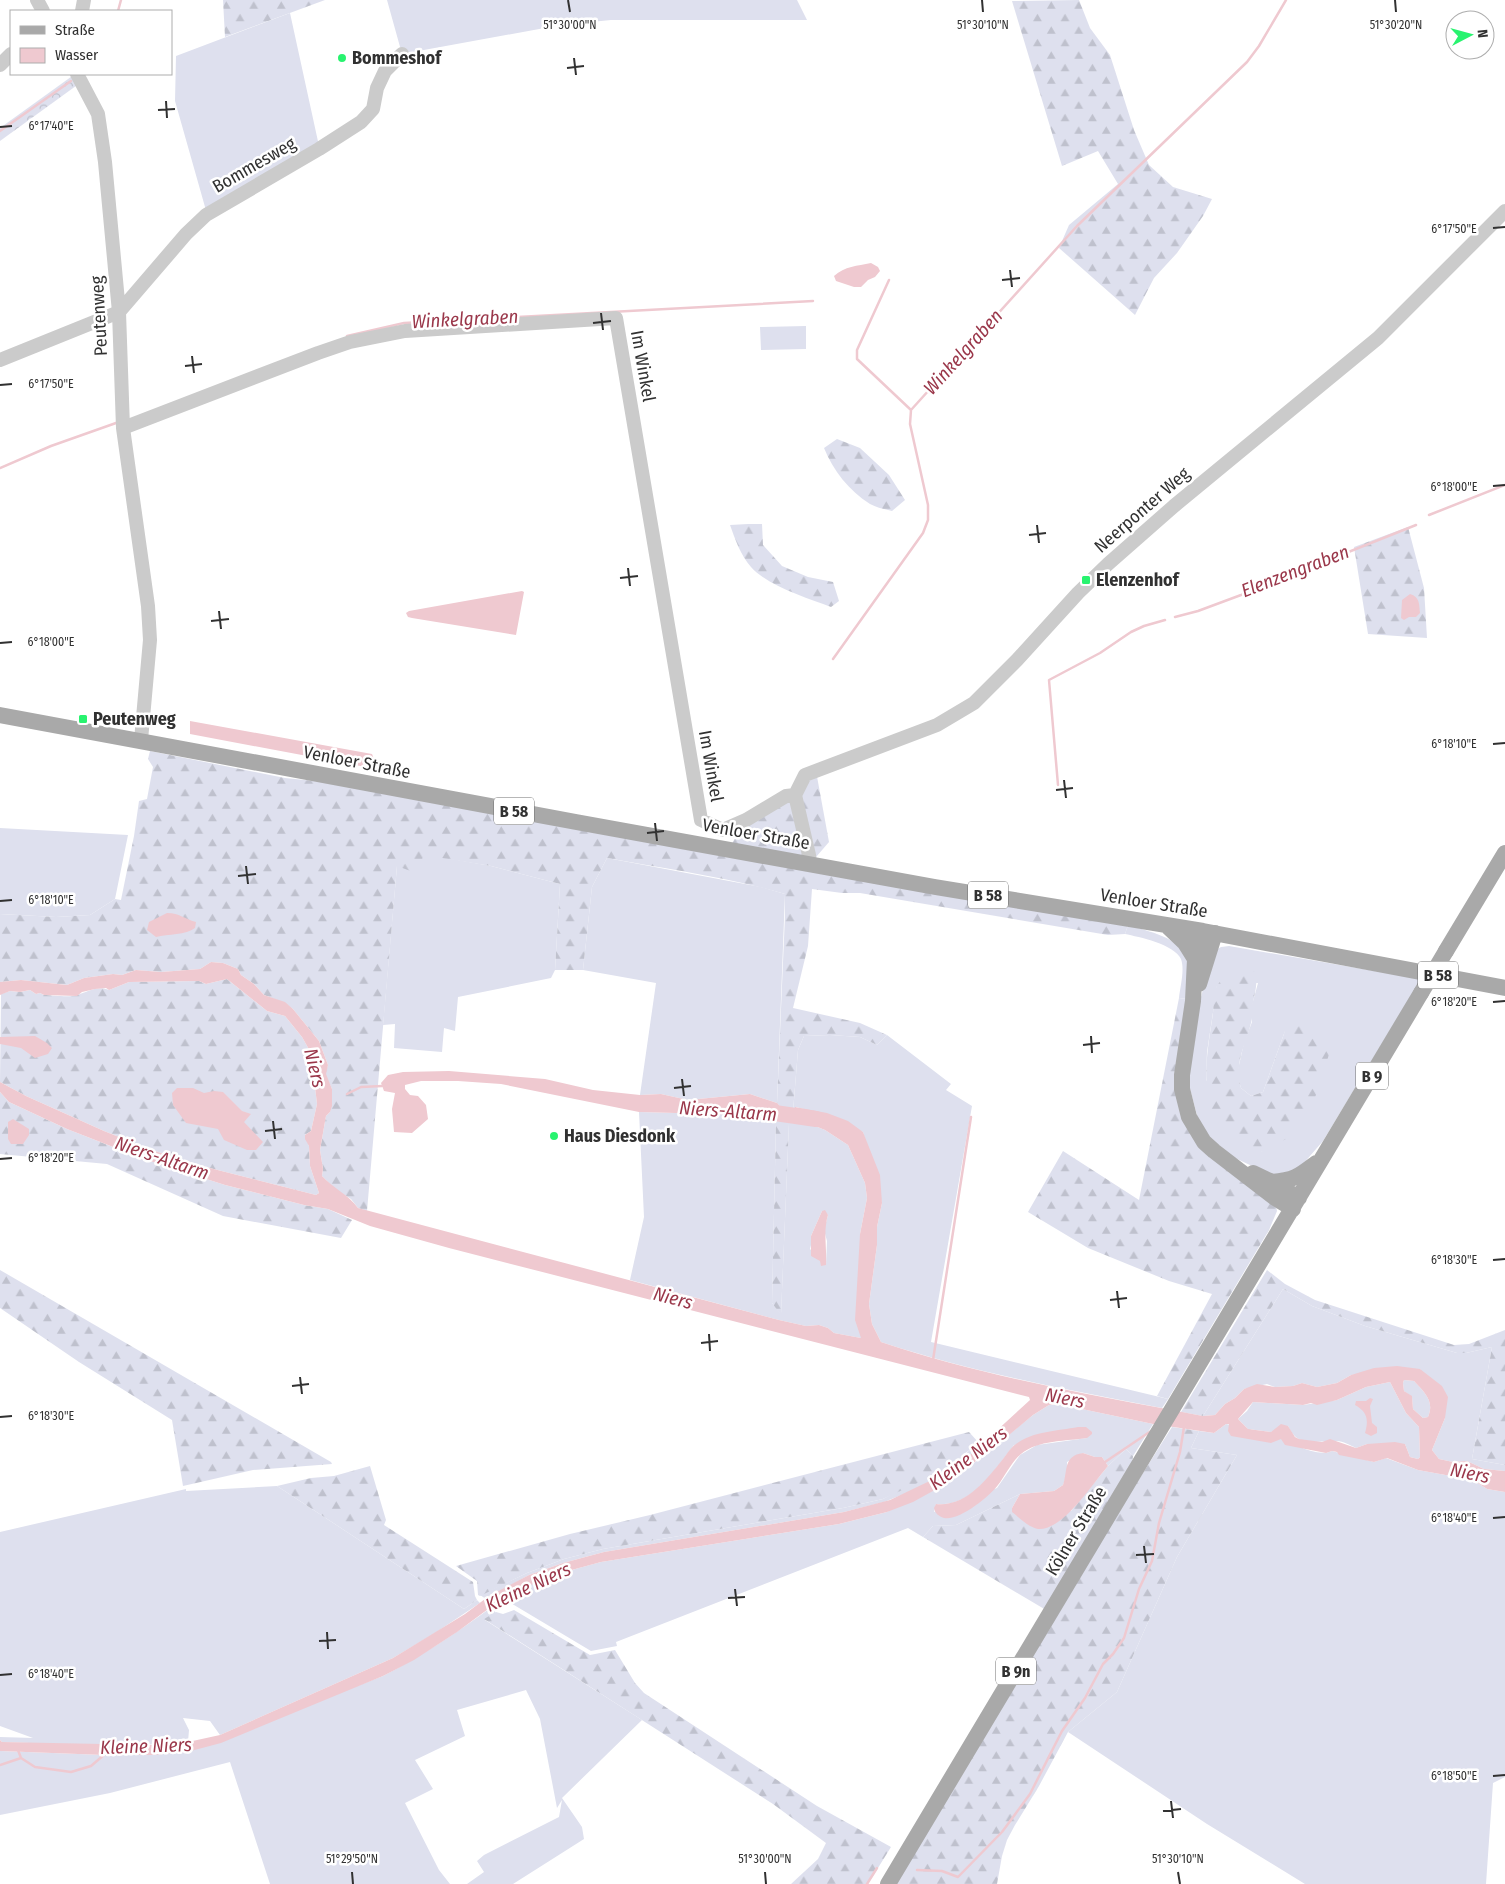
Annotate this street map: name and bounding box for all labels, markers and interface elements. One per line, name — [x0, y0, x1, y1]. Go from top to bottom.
legend — [10, 10, 172, 75]
north arrow — [1445, 10, 1495, 60]
text: 51°30'00"N — [543, 18, 597, 32]
text: 51°30'10"N — [957, 18, 1009, 32]
text: 51°30'20"N — [1370, 18, 1422, 32]
text: Straße — [55, 21, 95, 39]
text: N — [1474, 29, 1491, 39]
text: Wasser — [55, 46, 99, 64]
place label: Bommeshof — [352, 47, 443, 69]
marker: Bommeshof — [336, 52, 348, 64]
text: 6°17'40"E — [28, 119, 74, 133]
street label: Bommesweg — [208, 132, 300, 198]
text: 6°17'50"E — [1431, 222, 1477, 236]
street label: Peutenweg — [86, 275, 112, 357]
water label: Winkelgraben — [411, 305, 519, 333]
water label: Winkelgraben — [919, 305, 1007, 399]
street label: Im Winkel — [626, 329, 660, 404]
text: 6°17'50"E — [28, 377, 74, 391]
street label: Neerponter Weg — [1090, 462, 1195, 557]
text: 6°18'00"E — [1431, 480, 1478, 494]
water label: Elenzengraben — [1238, 540, 1352, 602]
place label: Elenzenhof — [1096, 569, 1181, 591]
marker: Elenzenhof — [1080, 574, 1092, 586]
text: 6°18'00"E — [28, 635, 75, 649]
place label: Peutenweg — [93, 708, 176, 730]
marker: Peutenweg — [77, 713, 89, 725]
street label: Im Winkel — [694, 729, 728, 804]
text: 6°18'10"E — [1431, 737, 1477, 751]
street label: Venloer Straße — [302, 741, 412, 783]
road number: B 58 — [494, 798, 534, 824]
street label: Venloer Straße — [701, 814, 811, 854]
road number: B 58 — [968, 882, 1008, 908]
street label: Venloer Straße — [1099, 884, 1209, 922]
text: 6°18'10"E — [28, 893, 74, 907]
road number: B 58 — [1418, 962, 1458, 988]
text: 6°18'20"E — [1431, 995, 1477, 1009]
water label: Niers — [299, 1046, 331, 1090]
road number: B 9 — [1356, 1062, 1388, 1090]
water label: Niers-Altarm — [678, 1096, 778, 1126]
place label: Haus Diesdonk — [564, 1125, 676, 1147]
marker: Haus Diesdonk — [548, 1130, 560, 1142]
water label: Niers-Altarm — [112, 1131, 212, 1185]
text: 6°18'20"E — [28, 1151, 74, 1165]
text: 6°18'30"E — [1431, 1253, 1477, 1267]
water label: Niers — [651, 1282, 695, 1314]
water label: Niers — [1043, 1383, 1087, 1413]
text: 6°18'30"E — [28, 1409, 74, 1423]
water label: Kleine Niers — [924, 1421, 1012, 1495]
water label: Niers — [1448, 1458, 1492, 1488]
street label: Kölner Straße — [1041, 1482, 1111, 1580]
text: 6°18'40"E — [1431, 1511, 1477, 1525]
water label: Kleine Niers — [482, 1557, 574, 1617]
road number: B 9n — [996, 1658, 1036, 1684]
text: 6°18'40"E — [28, 1667, 74, 1681]
water label: Kleine Niers — [100, 1733, 192, 1759]
text: 6°18'50"E — [1431, 1769, 1477, 1783]
text: 51°29'50"N — [326, 1852, 378, 1866]
text: 51°30'00"N — [738, 1852, 792, 1866]
text: 51°30'10"N — [1152, 1852, 1204, 1866]

